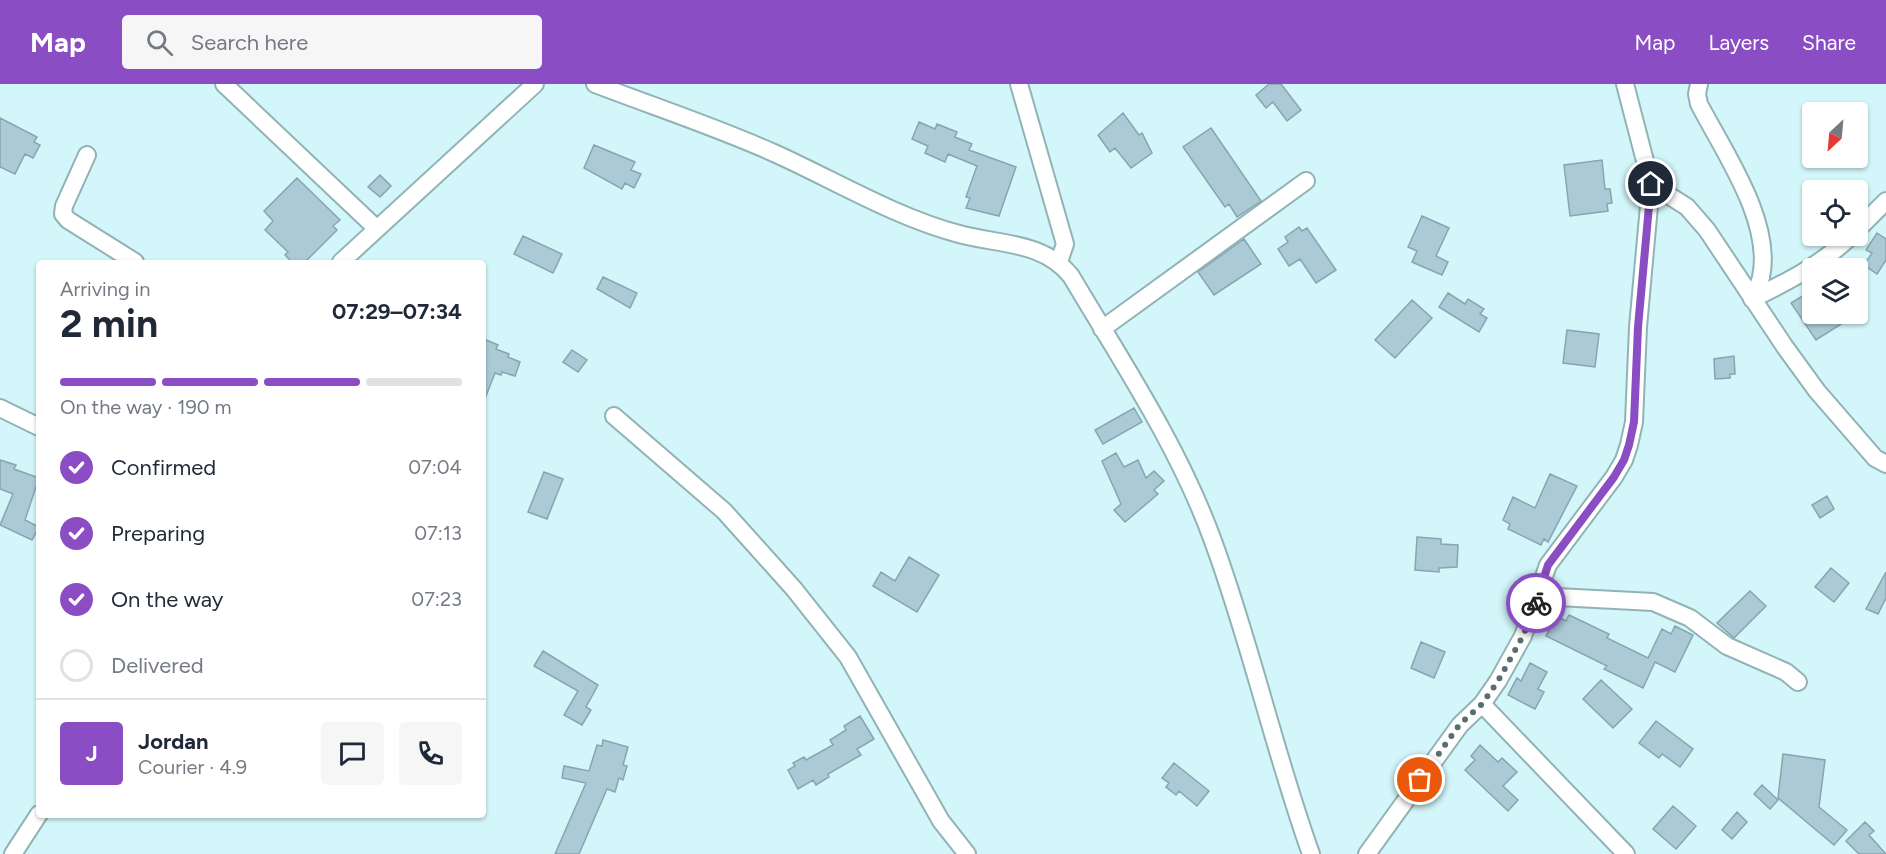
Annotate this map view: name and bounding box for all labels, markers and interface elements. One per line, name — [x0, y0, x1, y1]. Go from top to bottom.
search box — [122, 15, 542, 69]
text: Map — [30, 25, 86, 59]
icon: search — [143, 26, 176, 59]
text: Search here — [191, 29, 308, 56]
text: Map — [1635, 30, 1675, 55]
text: Layers — [1708, 30, 1769, 55]
text: Share — [1802, 30, 1856, 55]
north arrow — [1802, 102, 1868, 168]
map controls — [1802, 102, 1868, 324]
pin — [1625, 158, 1676, 209]
icon: home — [1634, 167, 1667, 200]
button: locate — [1802, 180, 1868, 246]
button: layers — [1802, 258, 1868, 324]
text: Arriving in — [60, 277, 150, 301]
text: 07:29–07:34 — [332, 298, 462, 325]
text: 2 min — [60, 300, 158, 347]
text: On the way · 190 m — [60, 395, 232, 419]
icon: check — [60, 451, 93, 484]
text: Confirmed — [111, 454, 216, 481]
text: 07:04 — [408, 455, 462, 479]
icon: check — [60, 517, 93, 550]
text: Preparing — [111, 520, 205, 547]
text: 07:13 — [414, 521, 462, 545]
courier — [1506, 573, 1566, 633]
icon: check — [60, 583, 93, 616]
text: On the way — [111, 586, 223, 613]
text: 07:23 — [411, 587, 462, 611]
icon: bike — [1520, 587, 1553, 620]
text: Delivered — [111, 652, 204, 679]
button: chat — [321, 722, 384, 785]
button: phone — [399, 722, 462, 785]
text: Jordan — [138, 728, 209, 755]
text: J — [85, 740, 98, 767]
pin — [1394, 754, 1445, 805]
text: Courier · 4.9 — [138, 755, 247, 779]
icon: bag — [1403, 763, 1436, 796]

